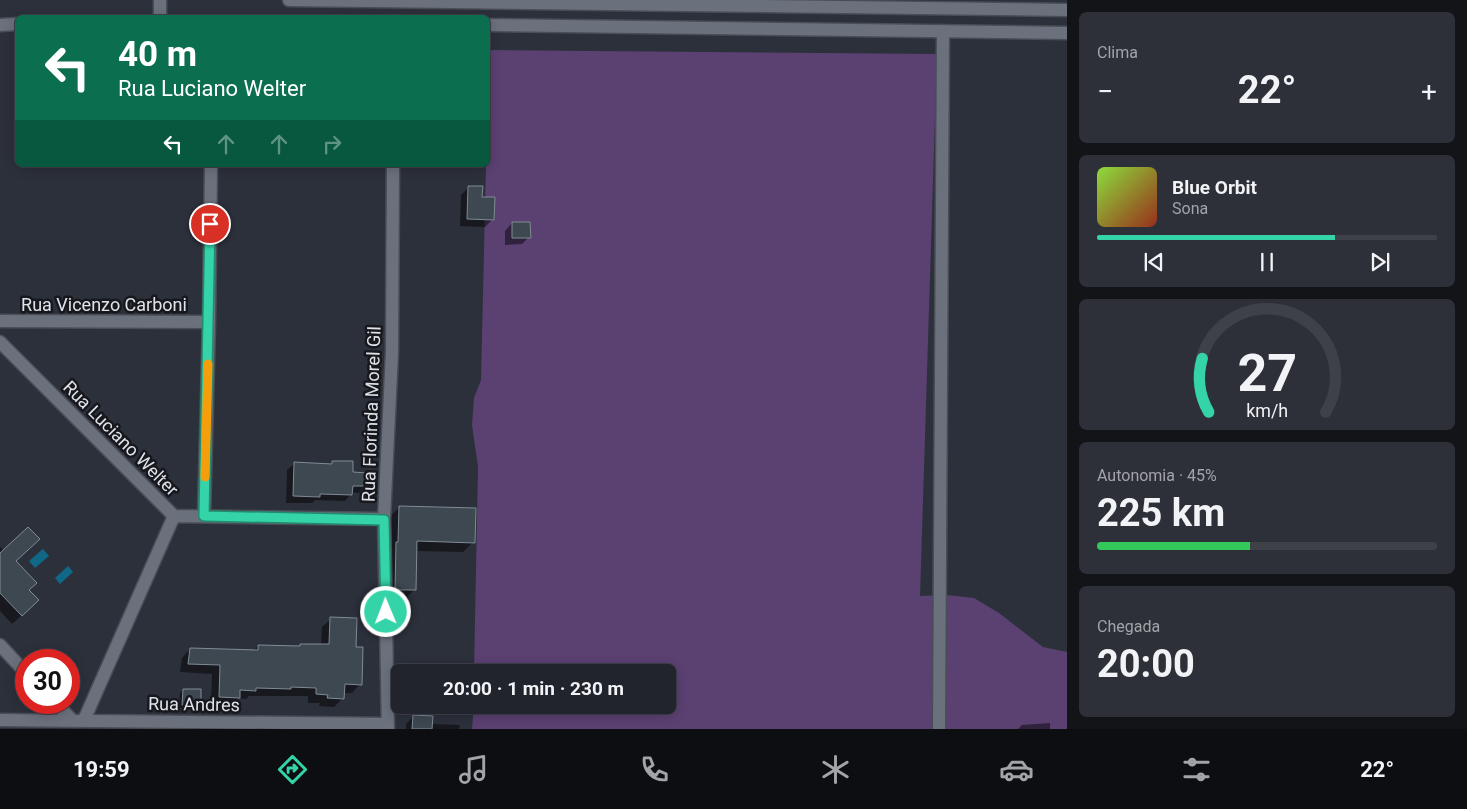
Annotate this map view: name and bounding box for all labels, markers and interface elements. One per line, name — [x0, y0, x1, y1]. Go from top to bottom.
text: 40 m — [118, 34, 197, 75]
icon: left — [35, 35, 100, 100]
text: Clima — [1097, 43, 1138, 62]
text: 22° — [1238, 68, 1296, 112]
text: − — [1097, 75, 1113, 108]
text: + — [1421, 75, 1437, 108]
text: Rua Luciano Welter — [118, 76, 306, 101]
icon: left — [159, 130, 187, 158]
icon: ahead — [212, 130, 240, 158]
icon: ahead — [265, 130, 293, 158]
icon: right — [318, 130, 346, 158]
text: Blue Orbit — [1172, 176, 1257, 199]
text: Sona — [1172, 199, 1208, 218]
pin — [189, 203, 231, 245]
icon: arrive — [196, 210, 224, 238]
icon: previous — [1140, 248, 1168, 276]
icon: pause — [1253, 248, 1281, 276]
icon: next — [1366, 248, 1394, 276]
street label: Rua Vicenzo Carboni — [21, 294, 187, 315]
street label: Rua Florinda Morel Gil — [357, 326, 385, 502]
text: 27 — [1237, 343, 1297, 404]
street label: Rua Luciano Welter — [59, 376, 183, 500]
text: km/h — [1246, 400, 1288, 421]
text: Autonomia · 45% — [1097, 466, 1217, 485]
text: 225 km — [1097, 491, 1225, 535]
position arrow — [359, 585, 411, 637]
text: Chegada — [1097, 617, 1160, 636]
text: 20:00 — [1097, 642, 1195, 686]
speed limit sign: 30 — [15, 649, 80, 714]
text: 20:00 · 1 min · 230 m — [443, 677, 624, 700]
street label: Rua Andres — [148, 693, 240, 715]
icon: directions — [275, 752, 310, 787]
icon: music — [456, 752, 491, 787]
icon: phone — [637, 752, 672, 787]
icon: climate — [818, 752, 853, 787]
icon: car — [999, 752, 1034, 787]
icon: filters — [1179, 752, 1214, 787]
text: 19:59 — [73, 757, 130, 782]
text: 22° — [1360, 757, 1394, 782]

